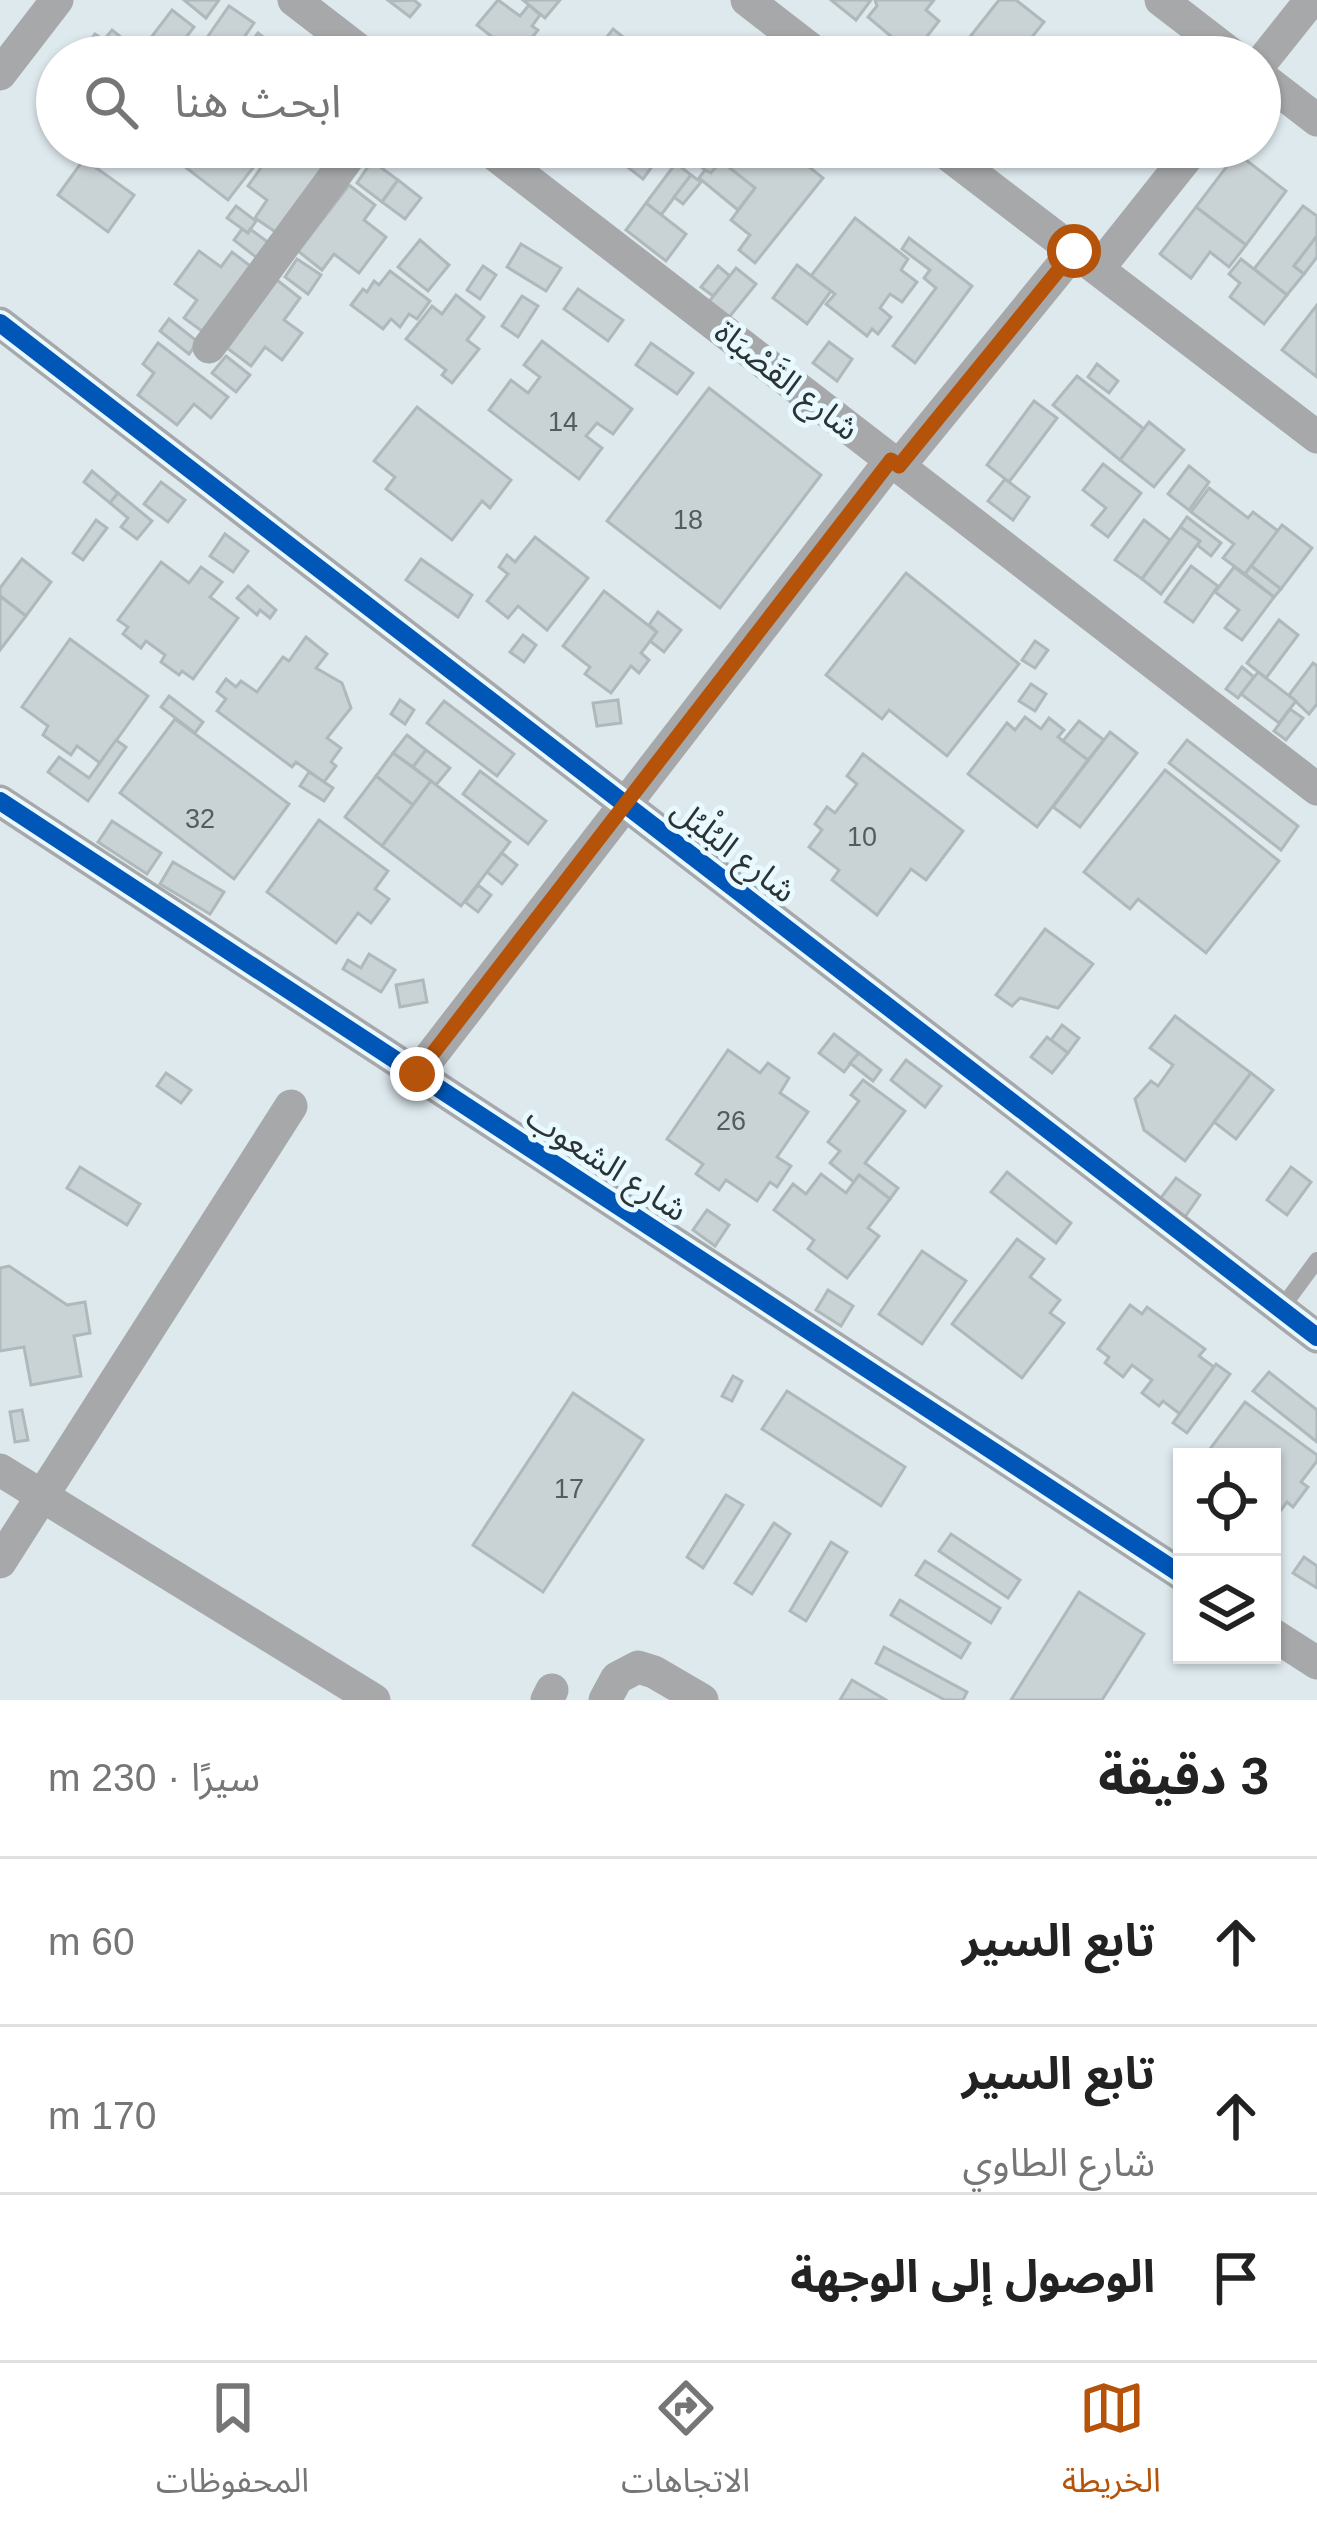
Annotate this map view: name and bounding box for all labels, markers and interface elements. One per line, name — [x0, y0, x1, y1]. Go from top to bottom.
search box — [36, 36, 1281, 168]
icon: search — [78, 69, 144, 135]
text: ابحث هنا — [174, 76, 342, 127]
route start — [1047, 224, 1101, 278]
street label: شارع القَصْبَاة — [704, 313, 866, 452]
house number: 14 — [548, 407, 578, 437]
house number: 18 — [673, 505, 703, 535]
street label: شارع البُلْبُل — [661, 787, 806, 914]
house number: 32 — [185, 804, 215, 834]
house number: 10 — [847, 822, 877, 852]
route end — [390, 1047, 444, 1101]
street label: شارع الشعوب — [517, 1098, 694, 1234]
house number: 26 — [716, 1106, 746, 1136]
map controls — [1173, 1448, 1281, 1664]
button: locate — [1173, 1448, 1281, 1556]
house number: 17 — [554, 1474, 584, 1504]
button: layers — [1173, 1556, 1281, 1664]
text: 3 دقيقة — [1098, 1748, 1269, 1805]
text: سيرًا · 230 m — [48, 1756, 260, 1799]
icon: ahead — [1203, 1909, 1269, 1975]
text: تابع السير — [962, 1915, 1155, 1966]
text: 60 m — [48, 1920, 135, 1963]
text: تابع السير — [962, 2048, 1155, 2099]
icon: ahead — [1203, 2083, 1269, 2149]
text: 170 m — [48, 2094, 156, 2137]
text: شارع الطاوي — [963, 2141, 1155, 2184]
icon: arrive — [1203, 2245, 1269, 2311]
text: الوصول إلى الوجهة — [790, 2251, 1155, 2302]
tab: المحفوظات — [156, 2375, 309, 2516]
tab: الاتجاهات — [621, 2375, 750, 2516]
tab: الخريطة — [1062, 2375, 1161, 2516]

